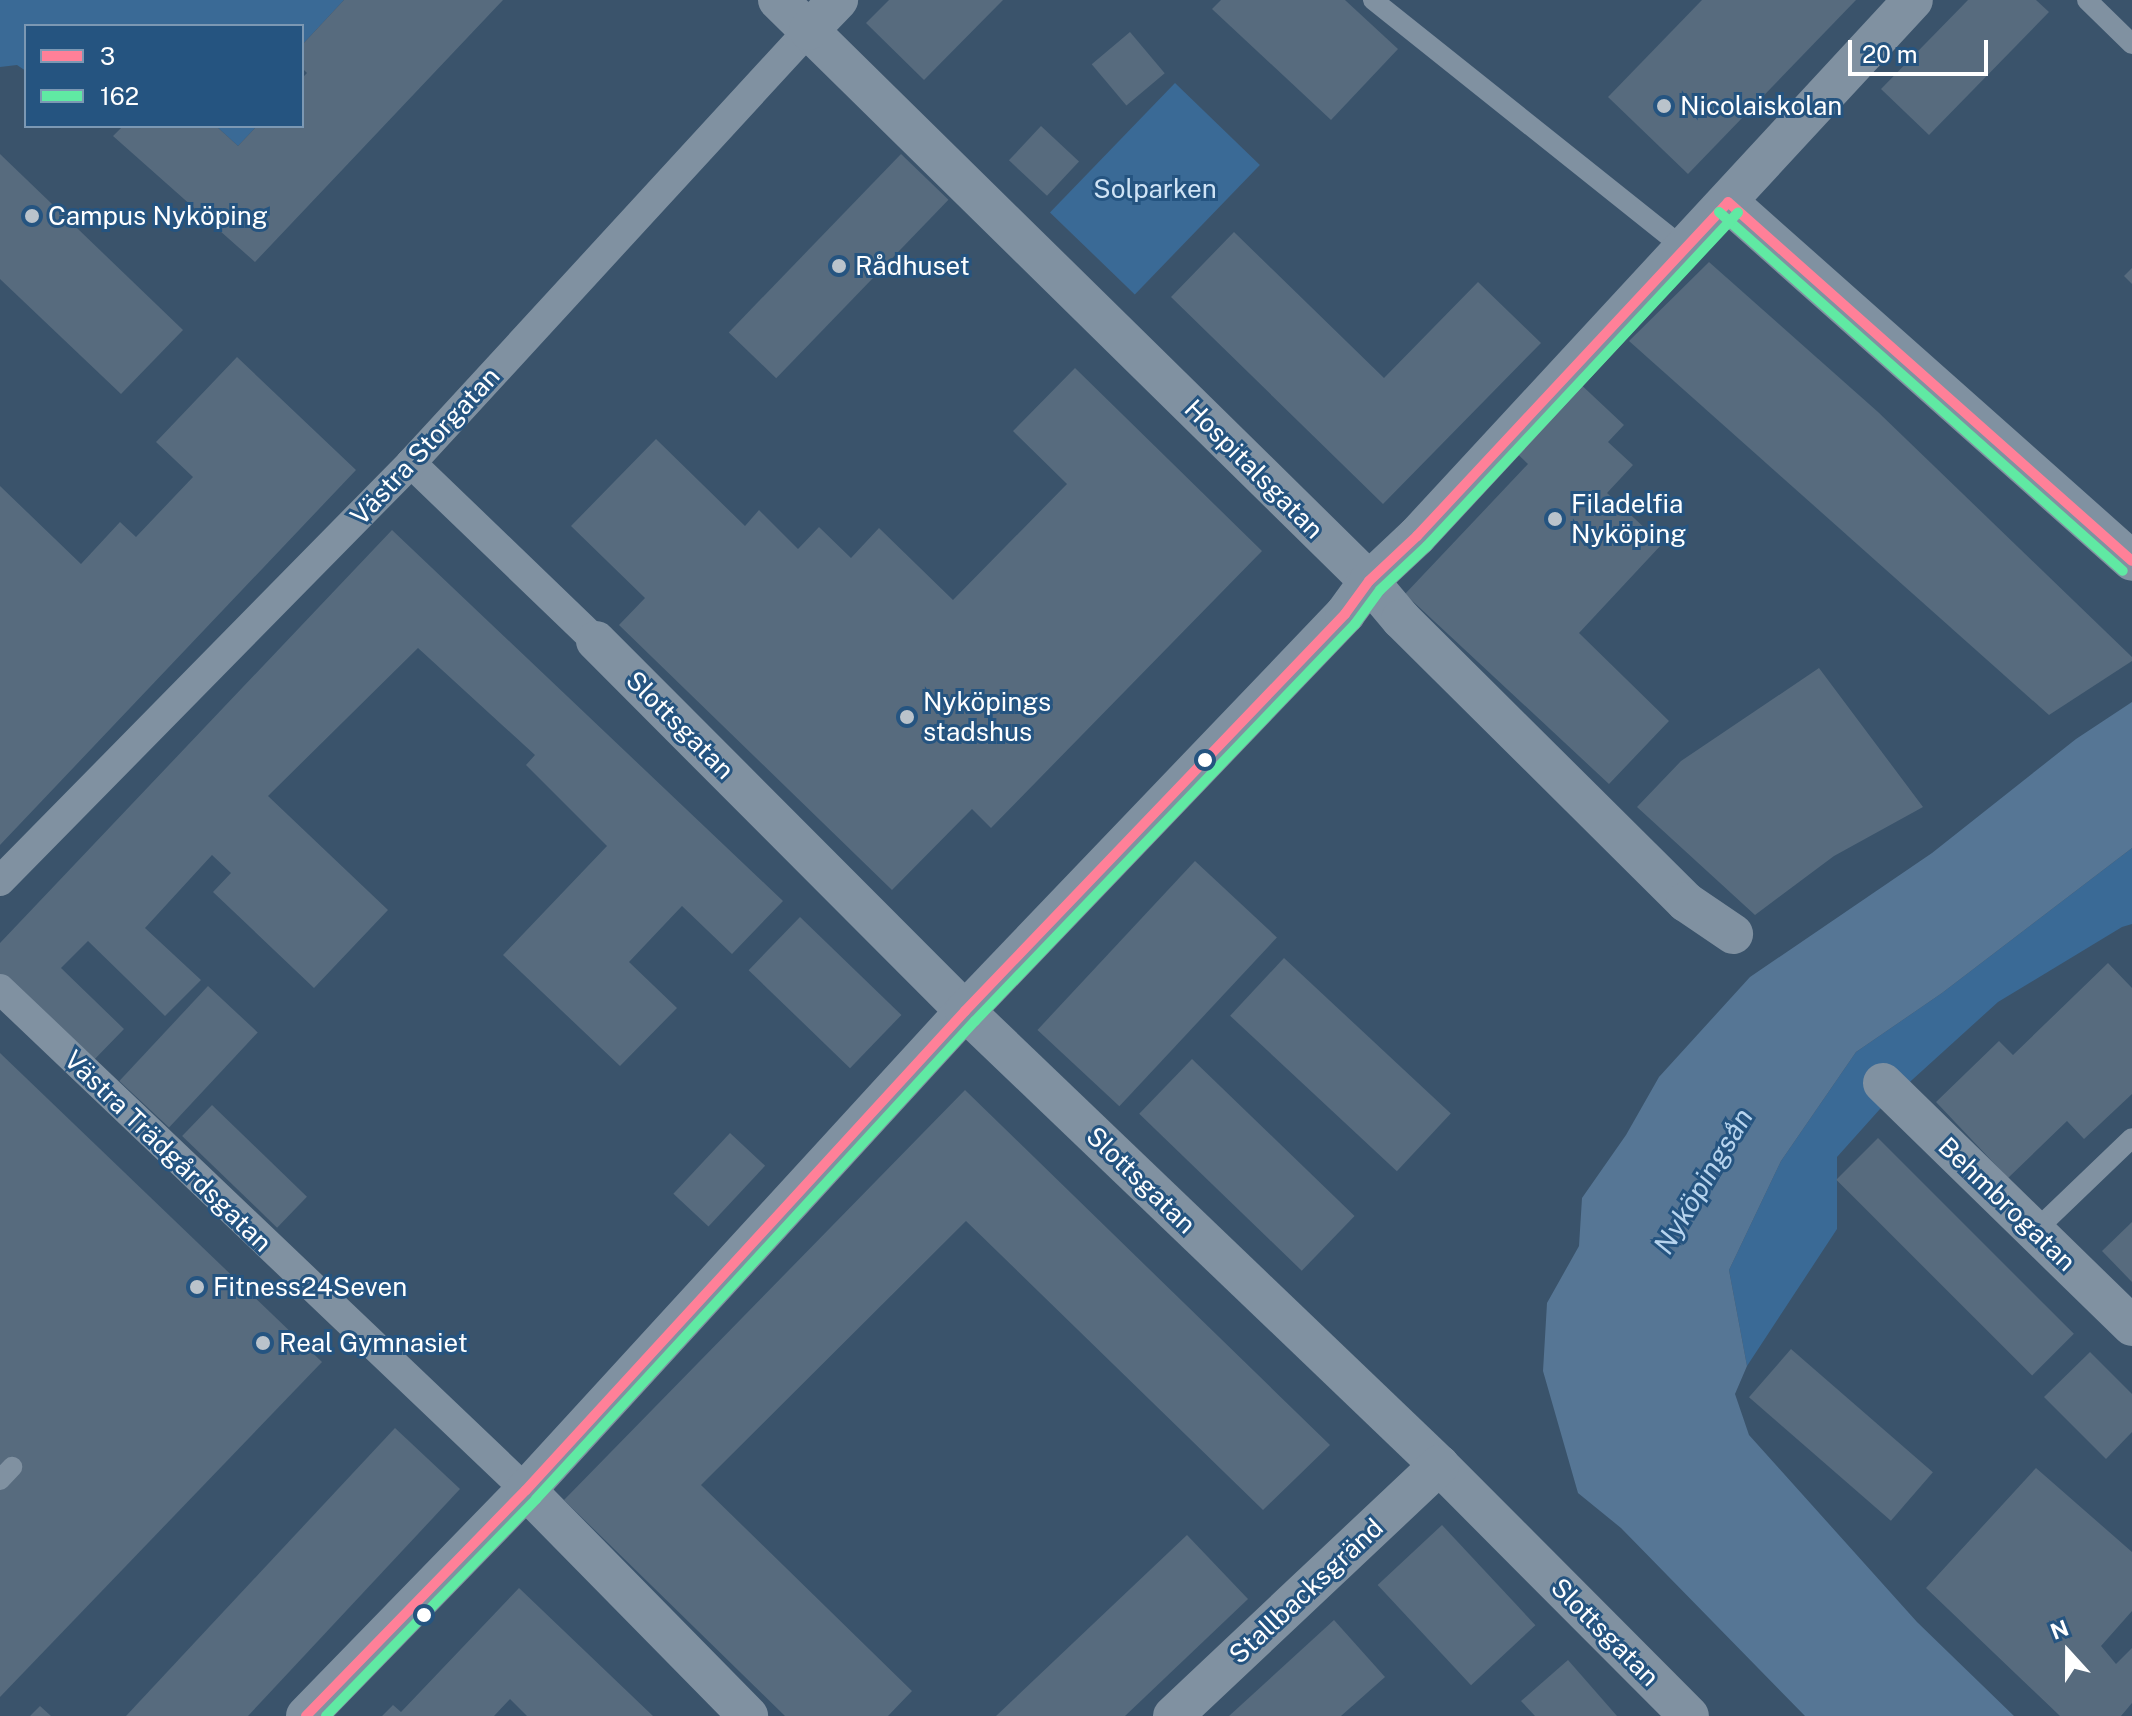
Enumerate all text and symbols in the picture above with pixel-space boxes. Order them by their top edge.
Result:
legend [24,24,304,128]
scale bar [1852,24,1992,74]
text: 20 m [1862,40,1918,68]
text: 3 [100,42,115,70]
text: 162 [100,82,139,110]
place label: Nicolaiskolan [1680,90,1842,122]
marker: Nicolaiskolan [1655,97,1673,115]
park label: Solparken [1093,173,1217,205]
place label: Campus Nyköping [48,200,268,232]
marker: Campus Nyköping [23,207,41,225]
place label: Rådhuset [855,250,970,282]
marker: Rådhuset [830,257,848,275]
street label: Västra Storgatan [344,361,506,531]
street label: Hospitalsgatan [1178,393,1330,545]
place label: Filadelfia Nyköping [1571,488,1686,550]
marker: Filadelfia Nyköping [1546,510,1564,528]
street label: Slottsgatan [620,665,740,785]
place label: Nyköpings stadshus [923,686,1051,748]
marker: Nyköpings stadshus [898,708,916,726]
unlabelled marker [1197,752,1213,768]
street label: Västra Trädgårdsgatan [58,1044,278,1258]
water label: Nyköpingsån [1646,1102,1760,1260]
street label: Slottsgatan [1080,1120,1202,1240]
street label: Behmbrogatan [1932,1131,2082,1277]
place label: Fitness24Seven [213,1271,407,1303]
marker: Fitness24Seven [188,1278,206,1296]
place label: Real Gymnasiet [279,1327,468,1359]
marker: Real Gymnasiet [254,1334,272,1352]
street label: Stallbacksgränd [1223,1512,1389,1670]
street label: Slottsgatan [1545,1572,1665,1692]
unlabelled marker [416,1607,432,1623]
north arrow [2028,1612,2108,1692]
text: N [2047,1614,2072,1645]

